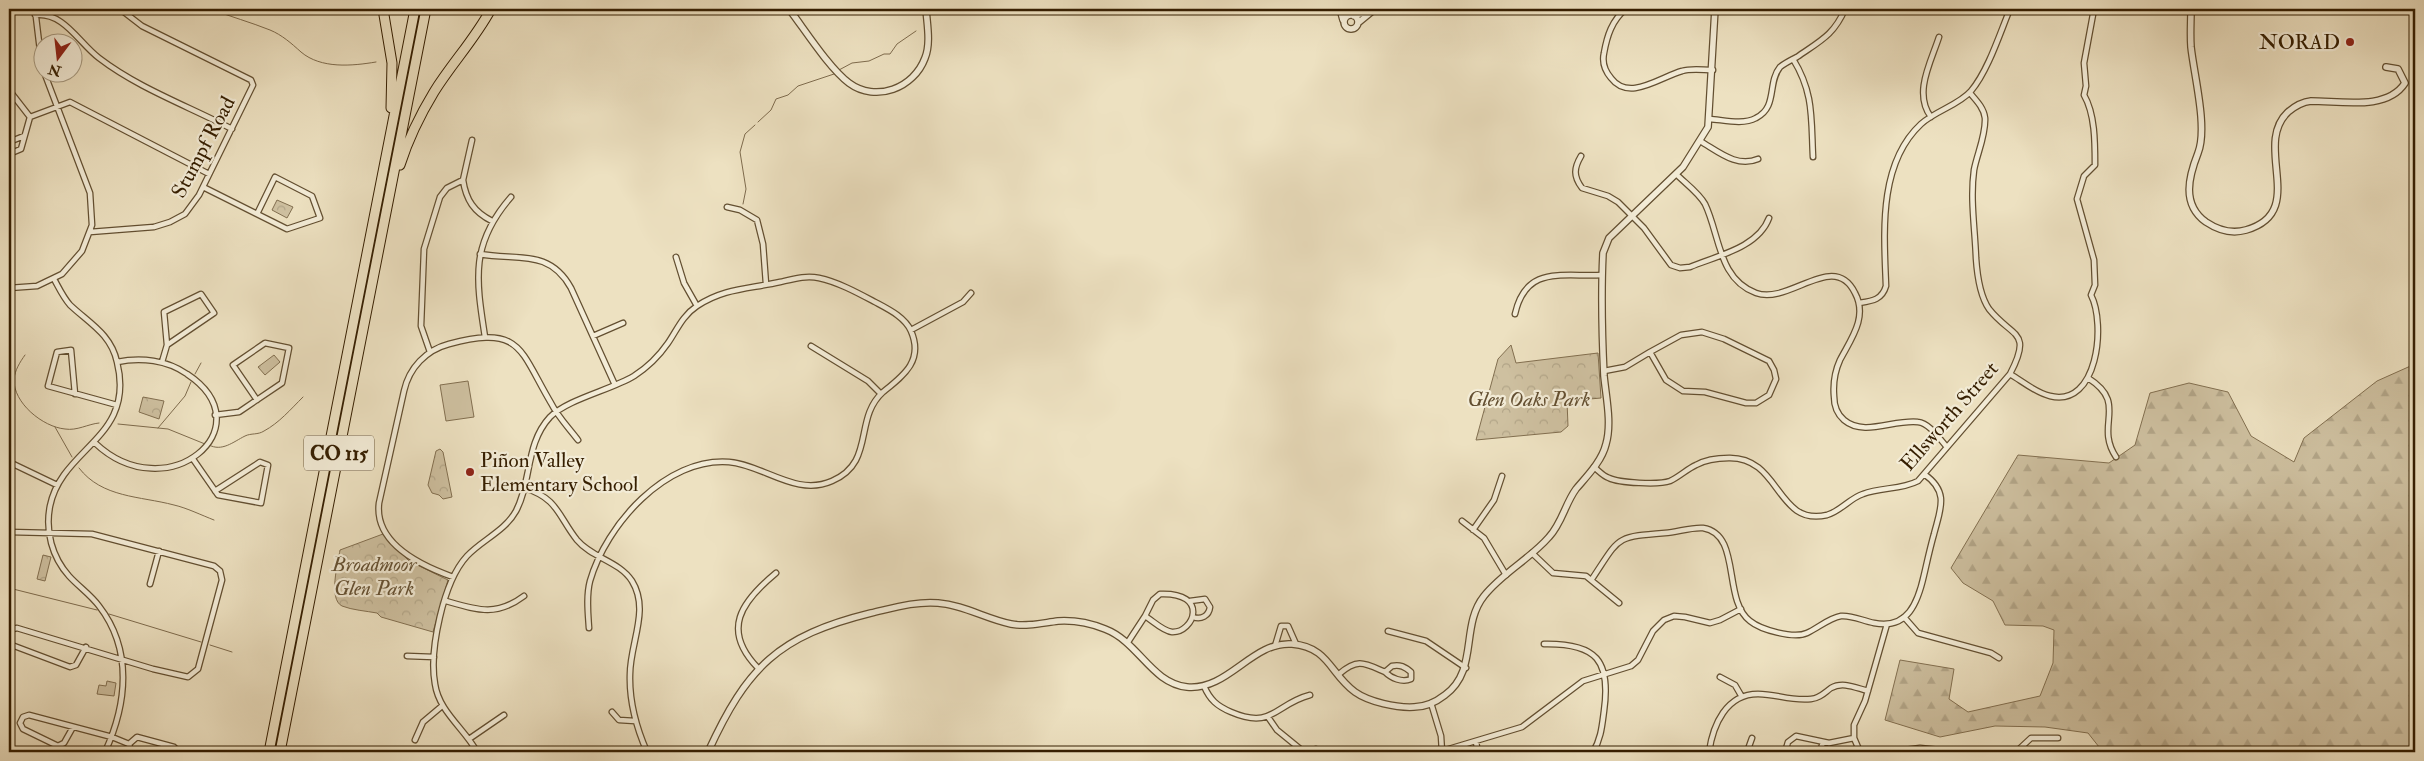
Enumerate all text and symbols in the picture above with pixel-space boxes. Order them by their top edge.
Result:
place label: NORAD [2259,29,2340,56]
north arrow [32,32,82,82]
marker: NORAD [2344,36,2356,48]
text: N [46,60,64,80]
street label: Stumpf Road [165,91,242,203]
street label: Ellsworth Street [1894,356,2005,477]
park label: Glen Oaks Park [1468,386,1590,413]
road number: CO 115 [304,436,374,470]
place label: Piñon Valley Elementary School [480,447,639,498]
marker: Piñon Valley Elementary School [464,466,476,478]
park label: Broadmoor Glen Park [331,551,417,602]

